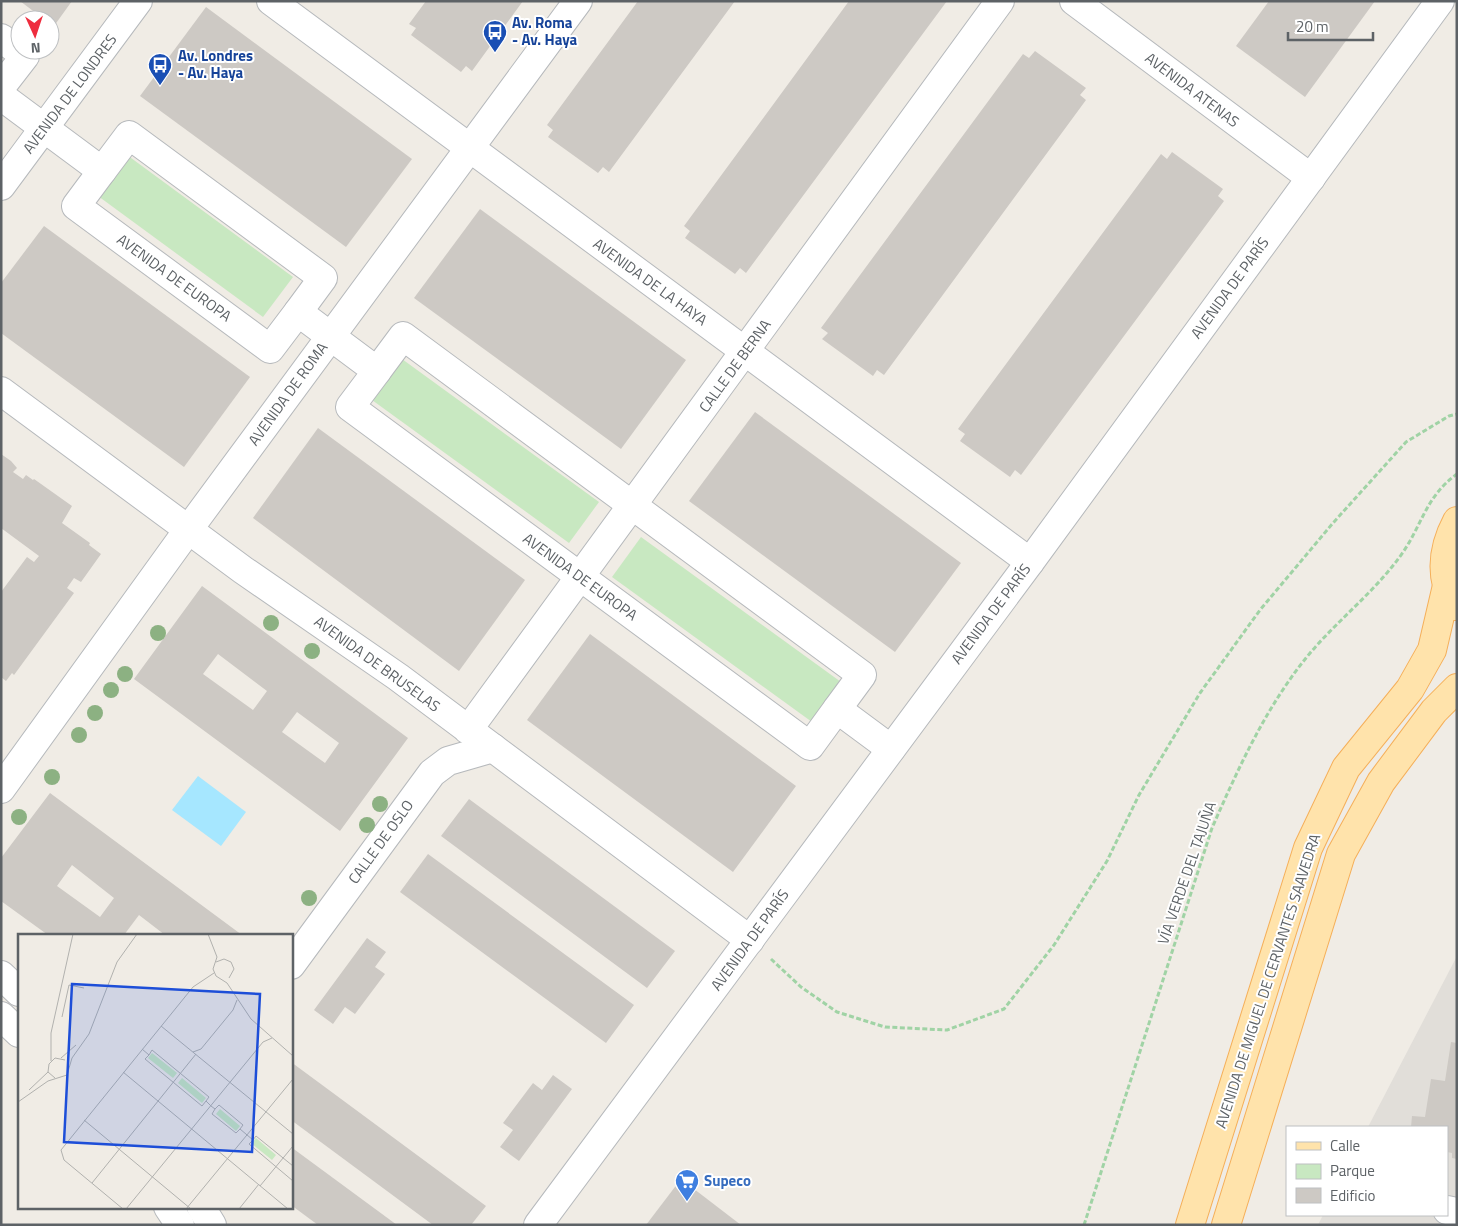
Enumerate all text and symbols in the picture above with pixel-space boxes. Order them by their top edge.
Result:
north arrow [10,10,60,60]
scale bar [1288,10,1373,42]
place label: Av. Roma - Av. Haya [512,11,578,51]
text: 20 m [1296,15,1329,38]
bus stop icon: Av. Roma - Av. Haya [482,19,508,53]
street label: AVENIDA DE LONDRES [19,31,121,157]
place label: Av. Londres - Av. Haya [178,44,253,84]
street label: AVENIDA ATENAS [1140,47,1244,133]
bus stop icon: Av. Londres - Av. Haya [147,52,173,86]
street label: AVENIDA DE EUROPA [112,228,236,327]
street label: AVENIDA DE LA HAYA [588,232,712,331]
street label: AVENIDA DE PARÍS [1185,232,1274,343]
street label: CALLE DE BERNA [693,314,776,417]
street label: AVENIDA DE ROMA [242,337,333,450]
street label: AVENIDA DE EUROPA [518,527,642,626]
street label: AVENIDA DE PARÍS [945,559,1036,669]
street label: AVENIDA DE BRUSELAS [309,610,445,717]
street label: CALLE DE OSLO [342,795,419,889]
street label: VÍA VERDE DEL TAJUÑA [1151,798,1222,947]
street label: AVENIDA DE MIGUEL DE CERVANTES SAAVEDRA [1209,831,1326,1131]
street label: AVENIDA DE PARÍS [705,884,794,995]
inset map [18,934,292,1208]
legend [1286,1126,1448,1216]
text: Calle [1330,1134,1360,1157]
text: Parque [1330,1159,1375,1182]
supermarket icon: Supeco [674,1168,700,1202]
place label: Supeco [704,1169,751,1192]
text: Edificio [1330,1184,1375,1207]

